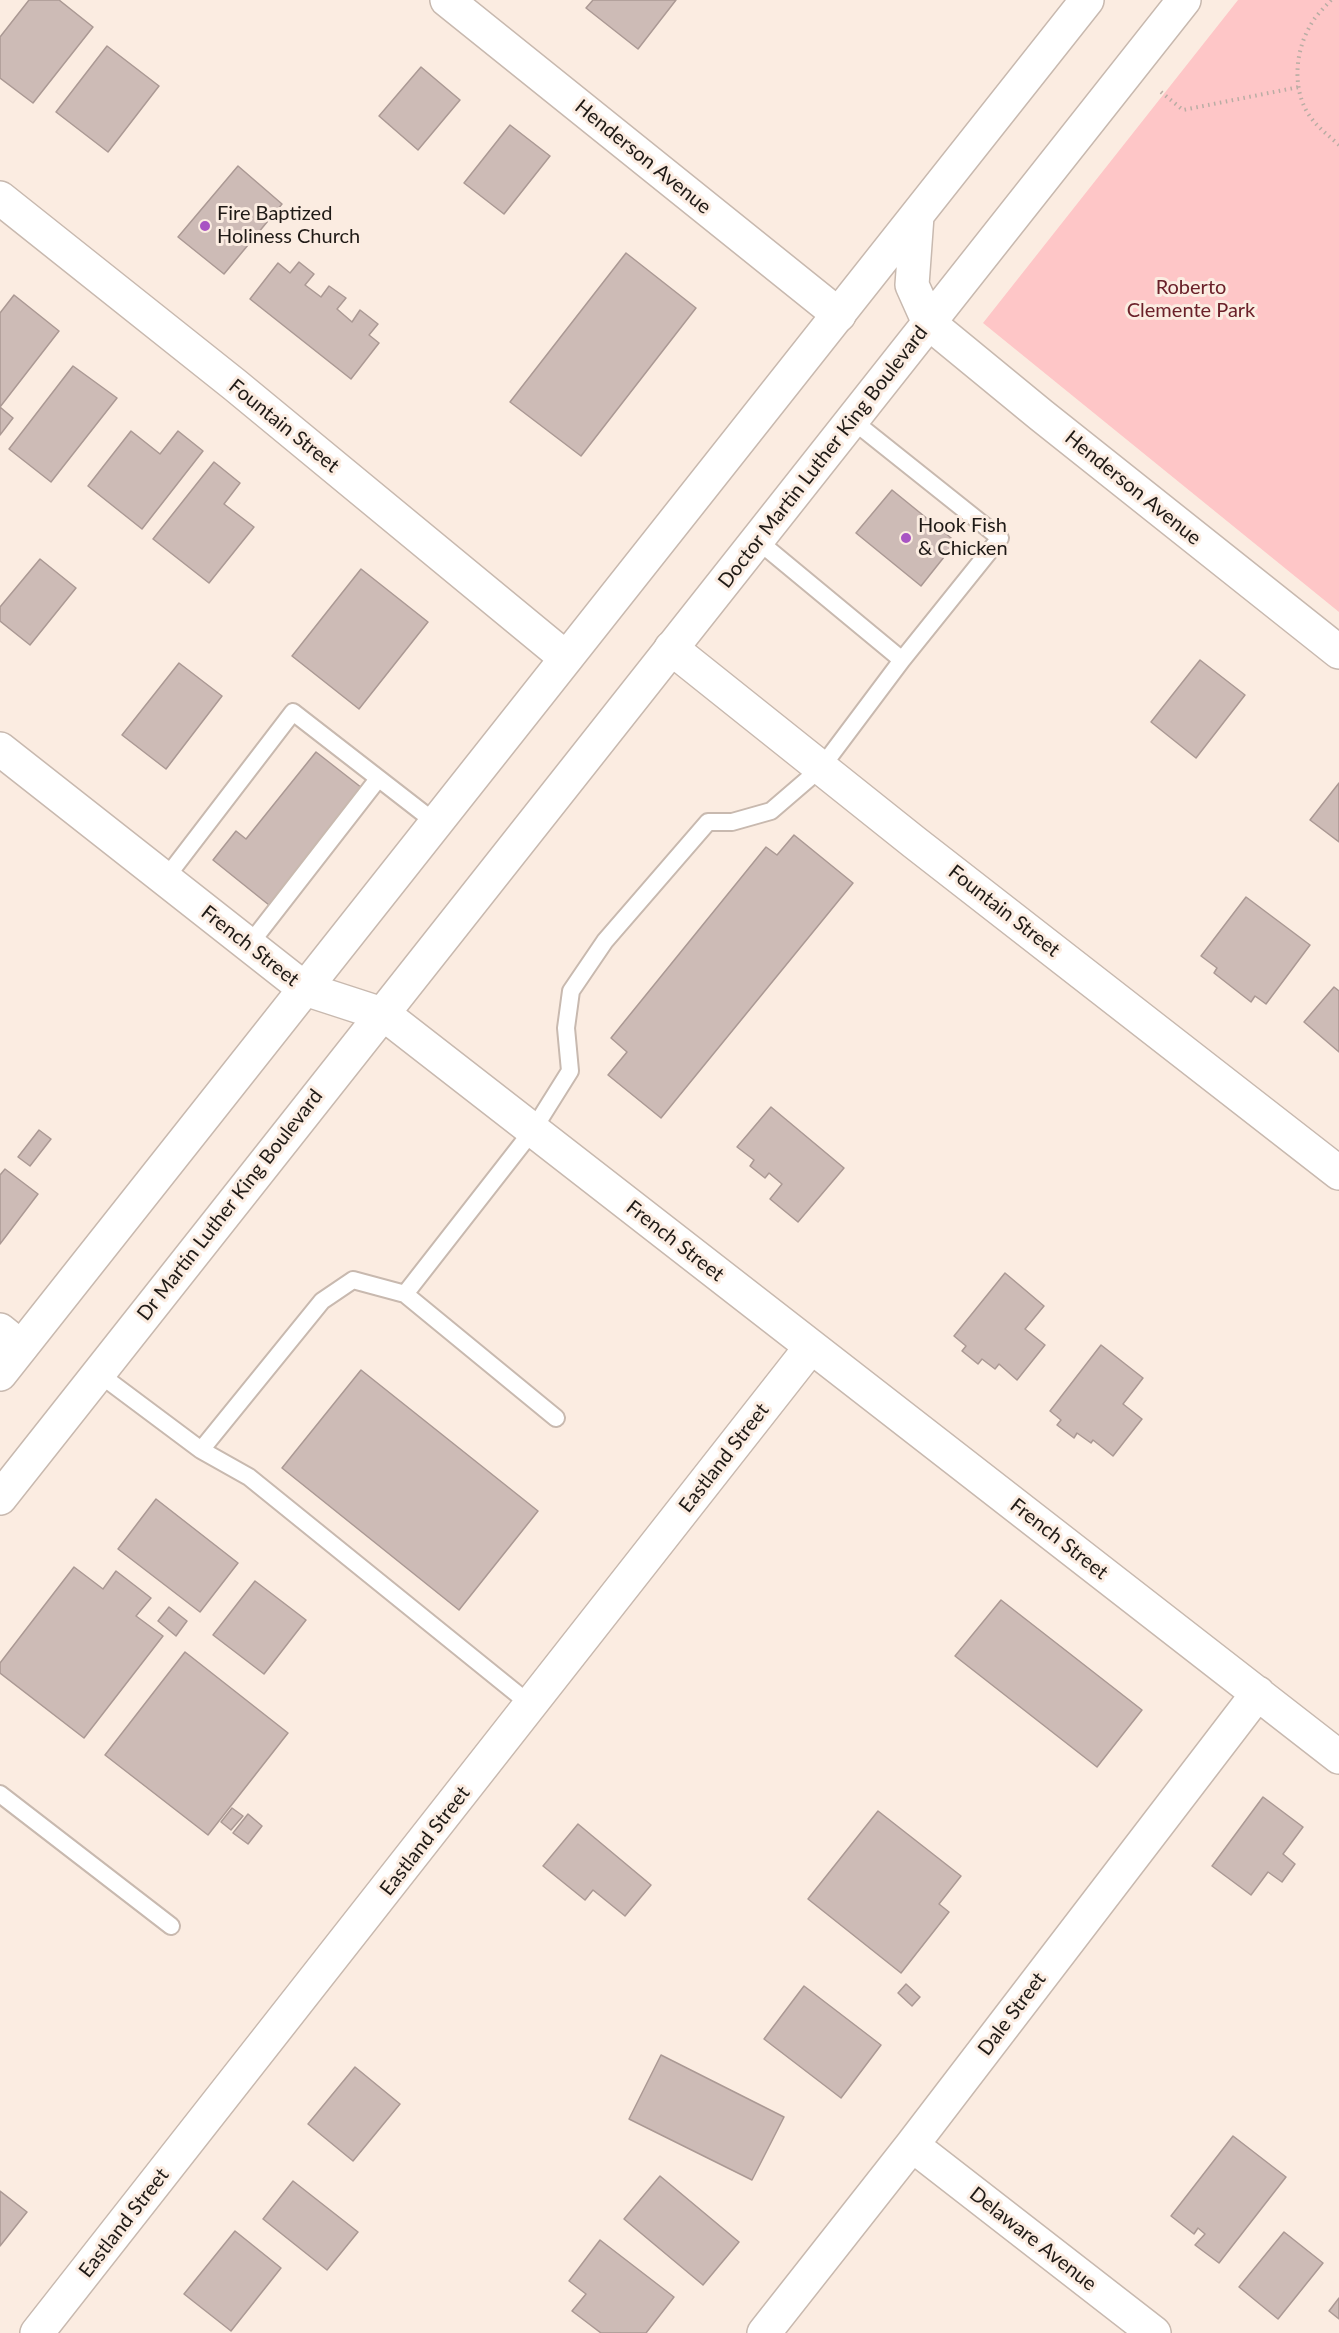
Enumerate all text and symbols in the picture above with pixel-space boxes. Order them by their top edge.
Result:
street label: Henderson Avenue [570,95,716,219]
place label: Fire Baptized Holiness Church [217,202,360,249]
marker: Fire Baptized Holiness Church [198,219,212,233]
park label: Roberto Clemente Park [1127,276,1255,323]
street label: Doctor Martin Luther King Boulevard [713,321,933,593]
street label: Fountain Street [224,374,344,478]
street label: Henderson Avenue [1060,426,1206,550]
place label: Hook Fish & Chicken [918,514,1008,561]
marker: Hook Fish & Chicken [899,531,913,545]
street label: Fountain Street [944,860,1064,962]
street label: French Street [196,900,304,992]
street label: Dr Martin Luther King Boulevard [132,1085,328,1325]
street label: French Street [621,1195,729,1287]
street label: Eastland Street [674,1399,774,1517]
street label: French Street [1005,1493,1113,1585]
street label: Eastland Street [375,1782,475,1900]
street label: Dale Street [973,1968,1051,2060]
street label: Eastland Street [74,2164,174,2282]
street label: Delaware Avenue [965,2182,1101,2296]

